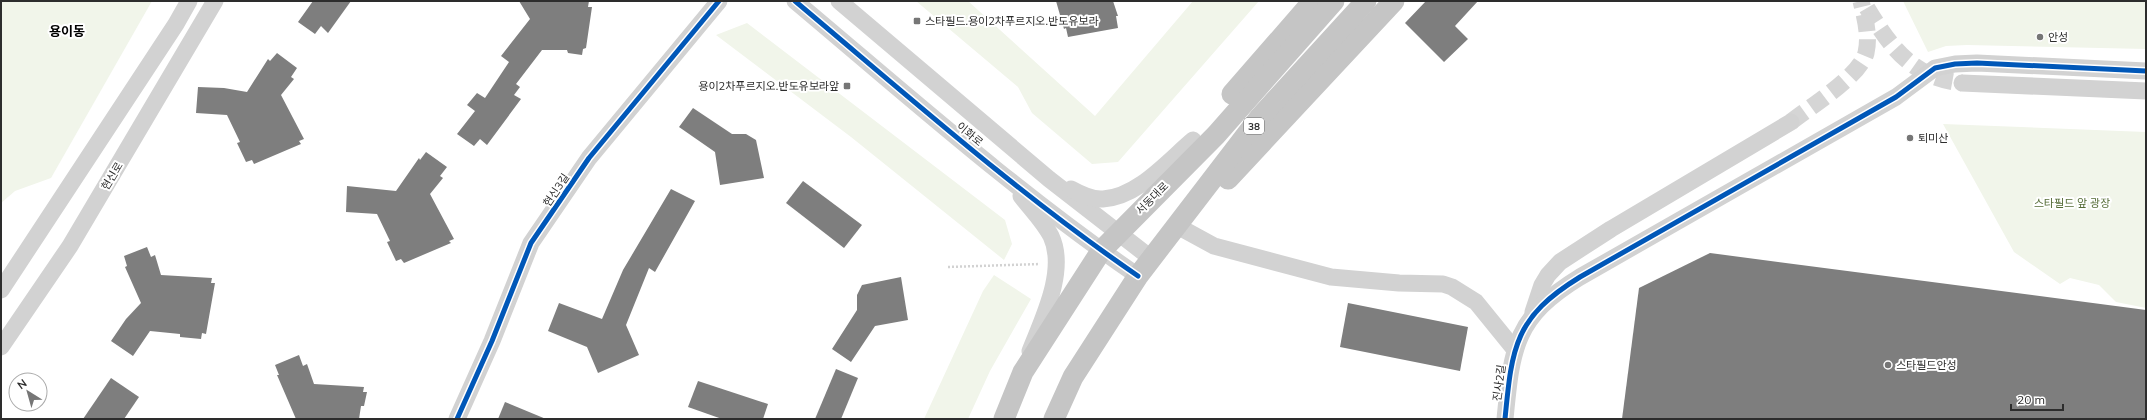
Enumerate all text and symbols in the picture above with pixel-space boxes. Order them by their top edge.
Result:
place label: 스타필드.용이2차푸르지오.반도유보라 [925,14,1099,28]
marker: 스타필드.용이2차푸르지오.반도유보라 [912,16,922,26]
district label: 용이동 [49,23,85,39]
place label: 안성 [2048,30,2068,44]
marker: 안성 [2035,32,2045,42]
place label: 용이2차푸르지오.반도유보라앞 [698,79,839,93]
marker: 용이2차푸르지오.반도유보라앞 [842,81,852,91]
road number: 38 [1244,118,1264,134]
street label: 이화로 [954,119,986,149]
place label: 퇴미산 [1918,131,1948,145]
marker: 퇴미산 [1905,133,1915,143]
street label: 현신로 [98,159,126,193]
street label: 현신3길 [540,171,572,209]
street label: 서동대로 [1133,179,1171,217]
park label: 스타필드 앞 광장 [2034,196,2110,210]
place label: 스타필드안성 [1896,358,1957,372]
marker: 스타필드안성 [1883,360,1893,370]
street label: 진사2길 [1489,364,1509,402]
north arrow [8,372,48,412]
text: N [14,376,30,392]
scale bar [2011,386,2063,412]
text: 20 m [2017,392,2045,407]

